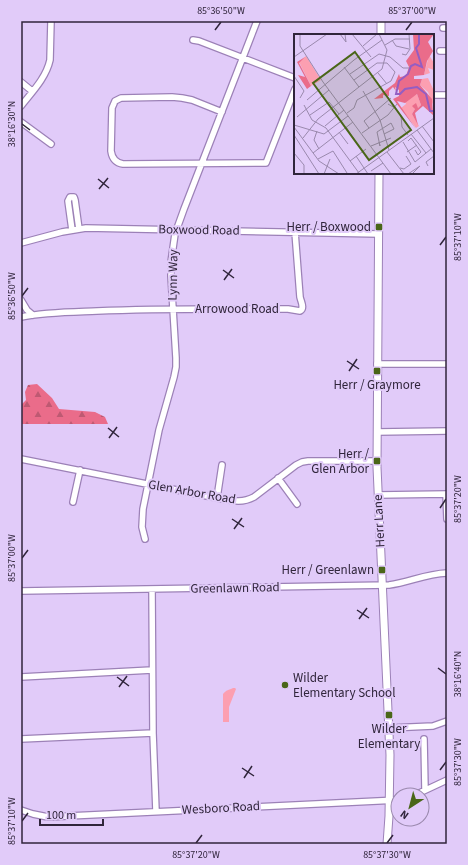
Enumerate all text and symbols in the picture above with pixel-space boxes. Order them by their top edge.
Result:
text: 85°36'50"W [197,4,245,18]
text: 85°37'00"W [388,4,436,18]
inset map [294,34,434,174]
text: 38°16'30"N [5,101,19,147]
text: 85°37'10"W [451,213,465,261]
place label: Herr / Boxwood [286,218,371,236]
street label: Boxwood Road [158,220,240,240]
marker: Herr / Boxwood [374,222,384,232]
street label: Lynn Way [164,249,182,301]
text: 85°36'50"W [5,272,19,320]
street label: Arrowood Road [195,300,279,318]
marker: Herr / Graymore [372,366,382,376]
place label: Herr / Graymore [333,376,421,394]
place label: Herr / Glen Arbor [311,445,369,478]
marker: Herr / Glen Arbor [372,456,382,466]
street label: Glen Arbor Road [147,475,237,509]
text: 85°37'20"W [451,475,465,523]
street label: Herr Lane [369,494,389,548]
text: 85°37'00"W [5,534,19,582]
place label: Herr / Greenlawn [282,561,374,579]
marker: Herr / Greenlawn [377,565,387,575]
street label: Greenlawn Road [190,578,280,598]
text: 38°16'40"N [451,651,465,697]
place label: Wilder Elementary School [293,669,395,702]
marker: Wilder Elementary School [280,680,290,690]
marker: Wilder Elementary [384,710,394,720]
place label: Wilder Elementary [358,720,420,753]
text: 85°37'30"W [451,738,465,786]
north arrow [390,787,430,827]
text: 85°37'10"W [5,797,19,845]
street label: Wesboro Road [181,797,261,819]
scale bar [40,801,103,827]
text: N [397,806,412,823]
text: 100 m [46,807,76,824]
text: 85°37'20"W [172,848,220,862]
text: 85°37'30"W [363,848,411,862]

